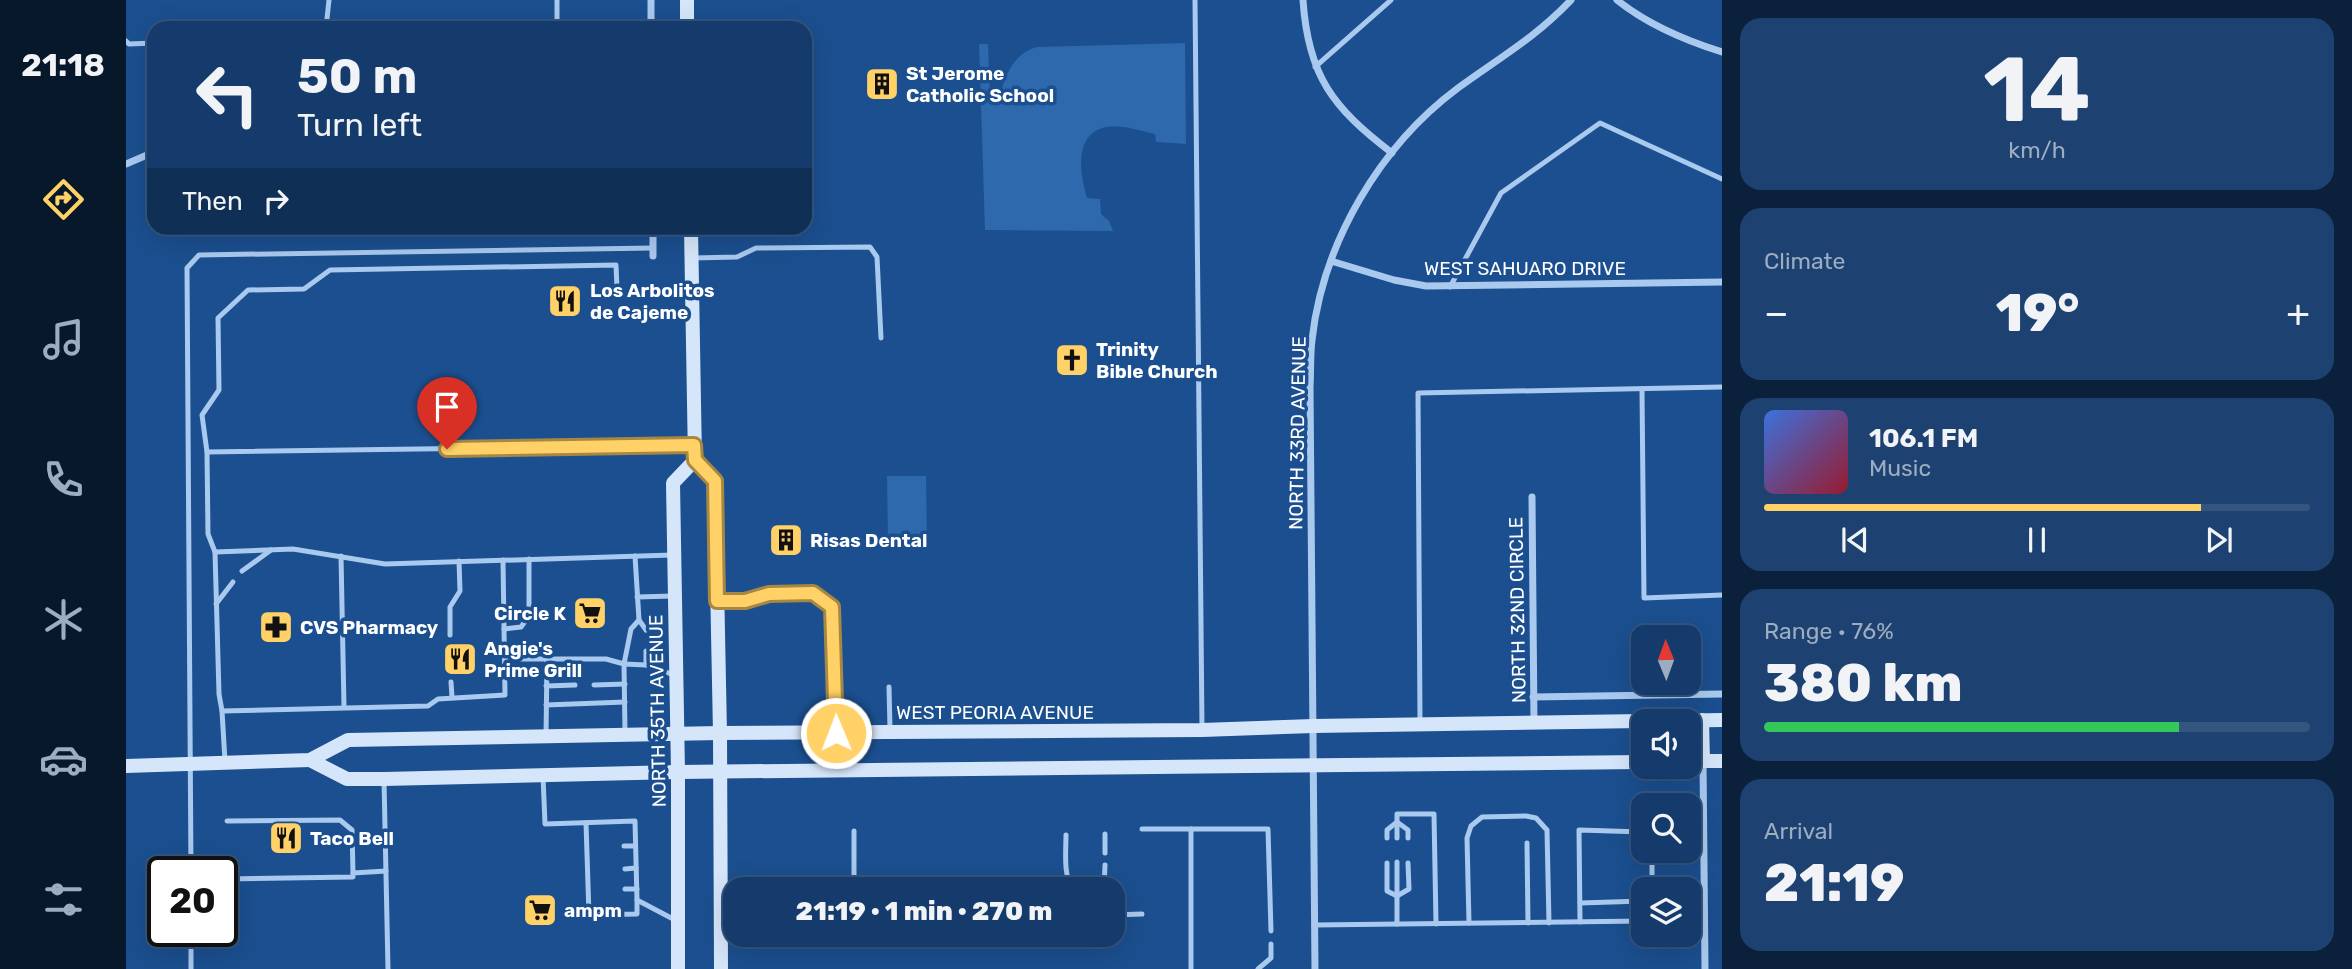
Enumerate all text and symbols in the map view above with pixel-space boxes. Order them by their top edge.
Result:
text: 14 [1983,36,2091,144]
text: 21:18 [21,46,105,84]
text: 50 m [297,47,417,105]
icon: left [182,49,273,140]
place label: St Jerome Catholic School [906,62,1054,107]
building icon: St Jerome Catholic School [863,65,901,103]
text: Turn left [297,106,422,144]
text: km/h [2008,136,2066,164]
icon: directions [39,175,88,224]
icon: right [257,182,295,220]
text: Then [182,186,243,217]
text: Climate [1764,247,1845,275]
street label: WEST SAHUARO DRIVE [1424,257,1626,280]
place label: Los Arbolitos de Cajeme [590,279,715,324]
restaurant icon: Los Arbolitos de Cajeme [546,282,584,320]
text: 19° [1996,282,2079,344]
text: − [1764,290,1789,336]
text: + [2286,290,2310,336]
icon: music [39,315,88,364]
street label: NORTH 33RD AVENUE [1284,336,1311,530]
place label: Trinity Bible Church [1096,338,1218,383]
church icon: Trinity Bible Church [1053,341,1091,379]
pin [417,377,477,449]
icon: arrive [428,388,466,426]
text: 106.1 FM [1869,423,1978,454]
text: Music [1869,454,1931,482]
icon: phone [39,455,88,504]
street label: NORTH 32ND CIRCLE [1504,517,1531,703]
building icon: Risas Dental [767,521,805,559]
icon: previous [1836,521,1874,559]
icon: pause [2018,521,2056,559]
icon: next [2200,521,2238,559]
place label: Risas Dental [810,529,927,552]
supermarket icon: Circle K [571,594,609,632]
icon: climate [39,595,88,644]
place label: Circle K [494,602,566,625]
pharmacy icon: CVS Pharmacy [257,608,295,646]
street label: NORTH 35TH AVENUE [644,614,671,808]
place label: CVS Pharmacy [300,616,439,639]
text: Range · 76% [1764,617,1894,645]
north arrow [1631,625,1701,695]
map controls [1631,625,1701,947]
place label: Angie's Prime Grill [484,637,582,682]
restaurant icon: Angie's Prime Grill [441,640,479,678]
text: 380 km [1764,652,1963,714]
position arrow [799,696,873,770]
street label: WEST PEORIA AVENUE [896,701,1094,724]
button: sound [1631,709,1701,779]
icon: car [39,735,88,784]
button: search [1631,793,1701,863]
text: Arrival [1764,817,1833,845]
restaurant icon: Taco Bell [267,819,305,857]
place label: Taco Bell [310,827,394,850]
text: 21:19 [1764,852,1904,914]
speed limit sign: 20 [147,856,238,947]
icon: filters [39,875,88,924]
button: layers [1631,877,1701,947]
supermarket icon: ampm [521,891,559,929]
text: 21:19 · 1 min · 270 m [796,896,1052,927]
place label: ampm [564,899,622,922]

